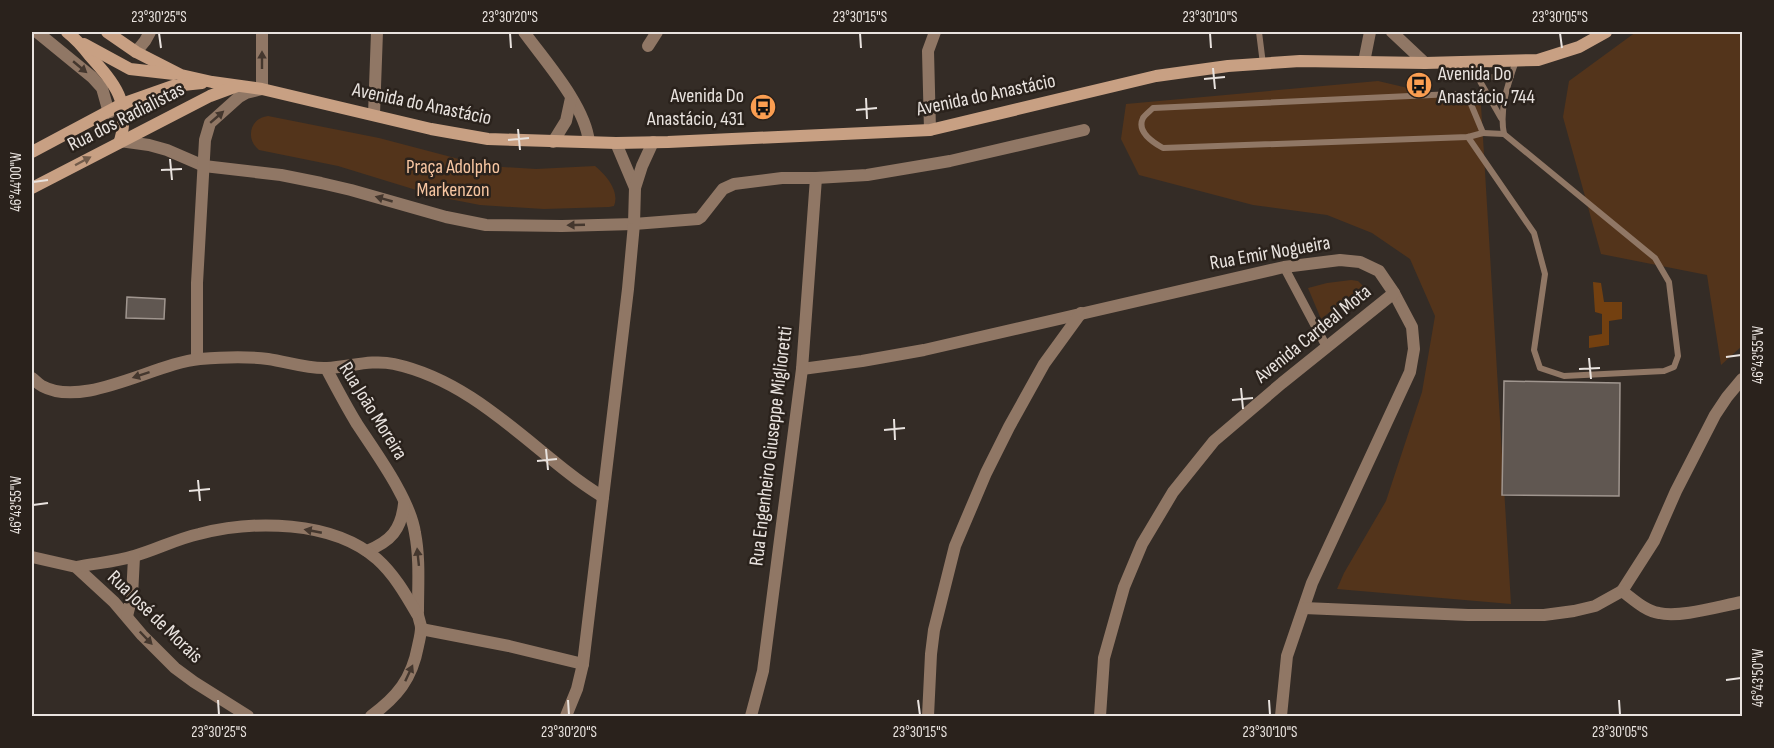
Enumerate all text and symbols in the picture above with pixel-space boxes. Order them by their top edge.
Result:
text: 23°30'25"S [131,8,187,27]
text: 23°30'20"S [482,8,538,27]
text: 23°30'15"S [833,8,887,27]
text: 23°30'10"S [1182,8,1238,27]
text: 23°30'05"S [1532,8,1588,27]
one-way arrow [257,51,267,70]
one-way arrow [72,60,87,73]
place label: Avenida Do Anastácio, 744 [1437,62,1535,109]
street label: Avenida do Anastácio [913,69,1058,122]
bus stop icon: Avenida Do Anastácio, 744 [1404,70,1434,100]
street label: Rua dos Radialistas [64,77,188,157]
street label: Avenida do Anastácio [349,77,494,130]
place label: Avenida Do Anastácio, 431 [646,84,744,131]
bus stop icon: Avenida Do Anastácio, 431 [748,92,778,122]
one-way arrow [210,110,225,123]
text: 46°44'00"W [7,152,26,212]
park label: Praça Adolpho Markenzon [406,155,500,202]
one-way arrow [74,156,92,166]
one-way arrow [375,194,393,203]
one-way arrow [566,221,585,230]
street label: Rua Emir Nogueira [1208,231,1332,275]
street label: Avenida Cardeal Mota [1249,280,1376,389]
street label: Rua Engenheiro Giuseppe Miglioretti [744,325,798,567]
text: 46°43'55"W [1749,326,1768,384]
street label: Rua João Moreira [334,358,412,464]
one-way arrow [132,371,150,380]
text: 46°43'55"W [7,476,26,534]
one-way arrow [303,526,322,535]
one-way arrow [413,548,423,567]
street label: Rua José de Morais [102,566,208,668]
one-way arrow [139,631,153,645]
text: 46°43'50"W [1749,648,1768,707]
one-way arrow [404,665,413,682]
text: 23°30'25"S [191,723,247,742]
text: 23°30'20"S [541,723,597,742]
text: 23°30'15"S [893,723,947,742]
text: 23°30'10"S [1242,723,1298,742]
text: 23°30'05"S [1592,723,1648,742]

